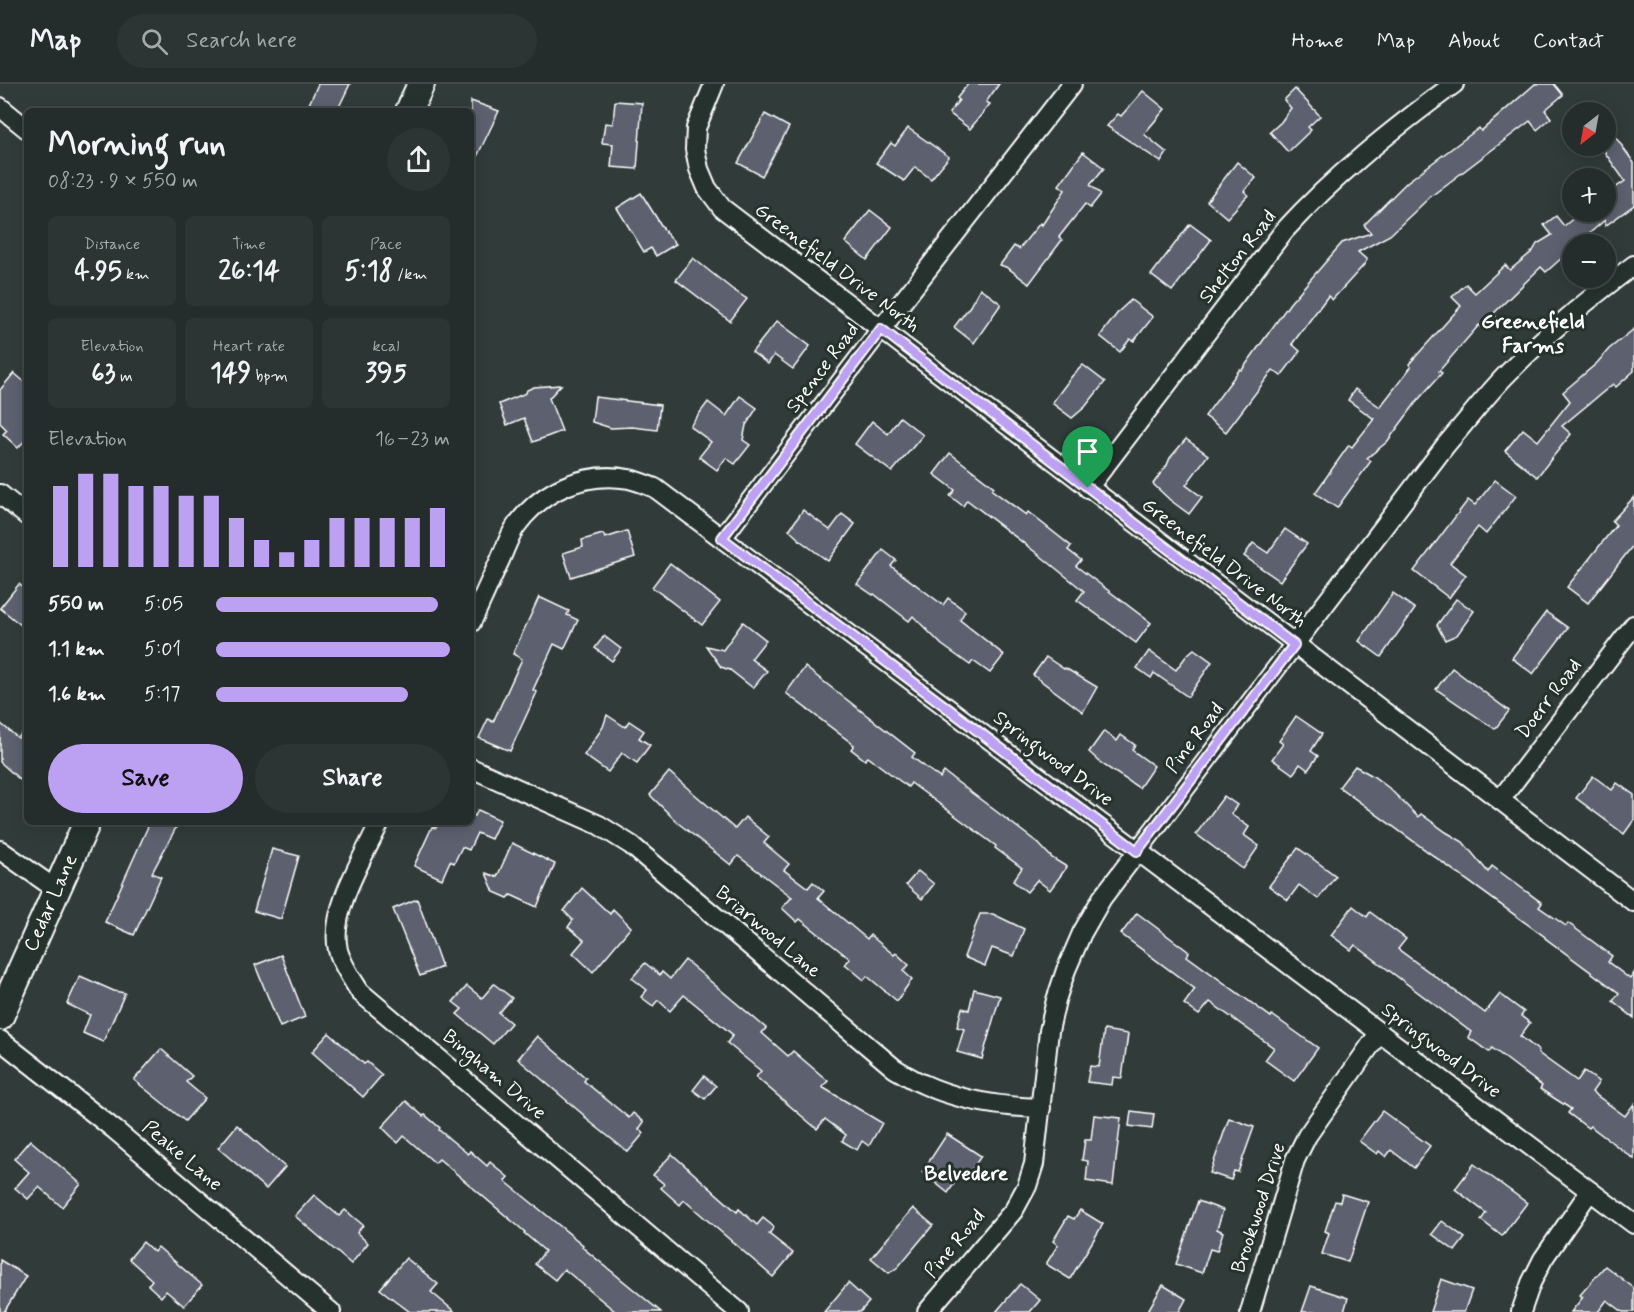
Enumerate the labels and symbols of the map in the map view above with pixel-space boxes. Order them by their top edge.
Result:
north arrow [1562,102,1616,156]
street label: Greenefield Drive North [749,197,925,339]
street label: Shelton Road [1193,205,1283,309]
district label: Greenefield Farms [1481,308,1585,360]
street label: Spence Road [780,317,866,419]
pin [1062,426,1113,488]
street label: Greenefield Drive North [1136,492,1312,634]
street label: Doerr Road [1510,653,1588,745]
street label: Pine Road [1159,697,1231,779]
street label: Springwood Drive [986,705,1119,815]
street label: Cedar Lane [18,850,85,956]
street label: Briarwood Lane [709,880,827,984]
street label: Springwood Drive [1374,997,1507,1107]
street label: Bingham Drive [436,1024,552,1127]
street label: Peake Lane [136,1114,228,1198]
street label: Brookwood Drive [1225,1139,1293,1277]
district label: Belvedere [924,1160,1009,1188]
street label: Pine Road [918,1204,992,1284]

